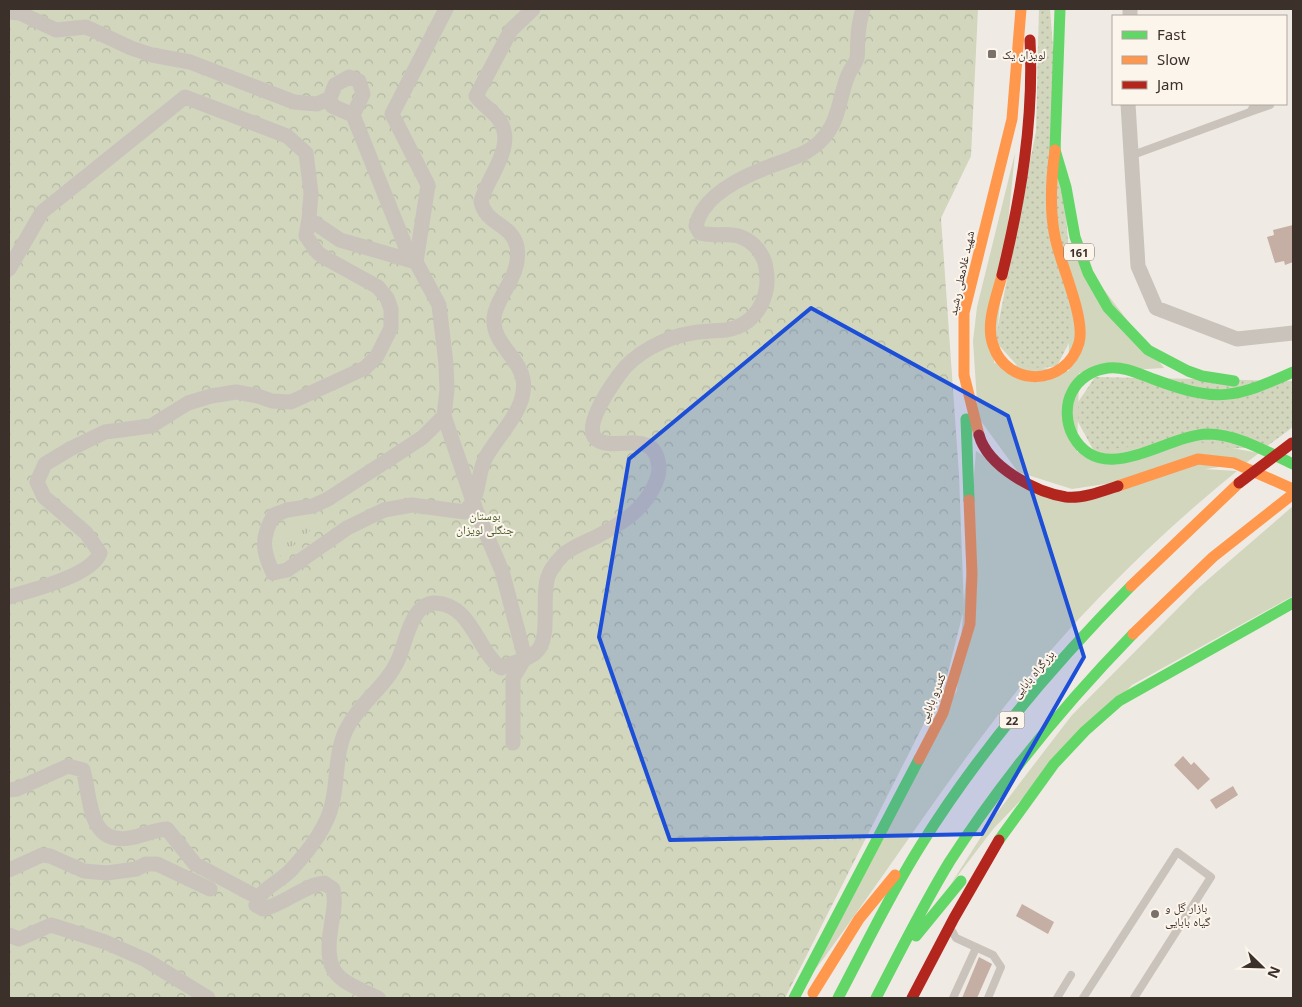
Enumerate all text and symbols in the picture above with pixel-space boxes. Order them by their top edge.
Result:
legend [1112,15,1287,105]
text: Fast [1157,24,1186,44]
place label: لویزان یک [1002,46,1046,63]
marker: لویزان یک [986,48,998,60]
text: Slow [1157,49,1190,69]
text: Jam [1155,74,1184,94]
street label: شهید غلامعلی رشید [944,229,978,317]
road number: 161 [1064,243,1094,260]
park label: بوستان جنگلی لویزان [456,507,514,538]
street label: بزرگراه بابایی [1008,646,1058,702]
street label: کندرو بابایی [914,670,950,726]
road number: 22 [1000,712,1024,728]
place label: بازار گل و گیاه بابایی [1165,899,1210,930]
marker: بازار گل و گیاه بابایی [1149,908,1161,920]
north arrow [1237,942,1287,992]
text: N [1263,963,1285,981]

